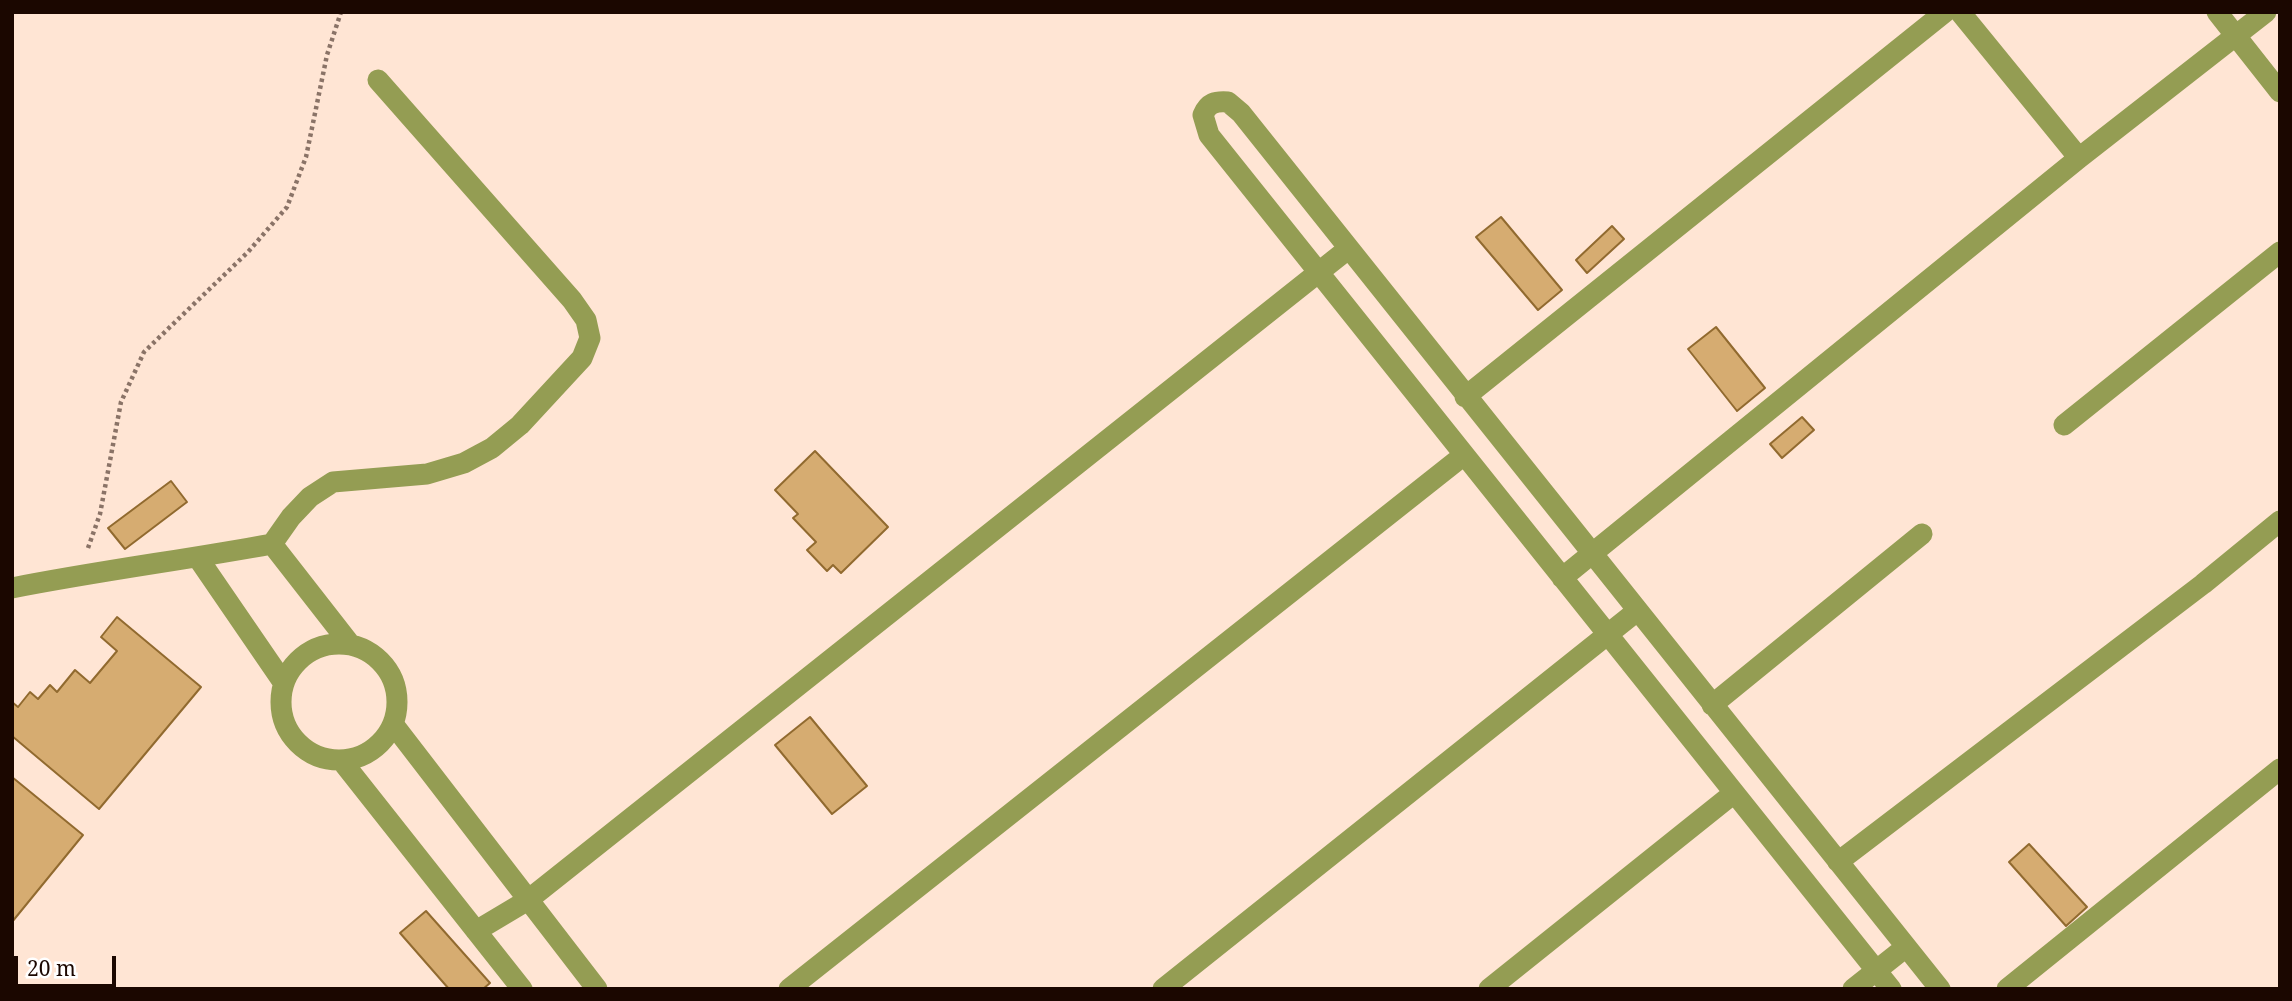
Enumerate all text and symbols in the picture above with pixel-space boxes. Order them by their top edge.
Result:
scale bar [18,942,119,986]
text: 20 m [27,954,76,982]

